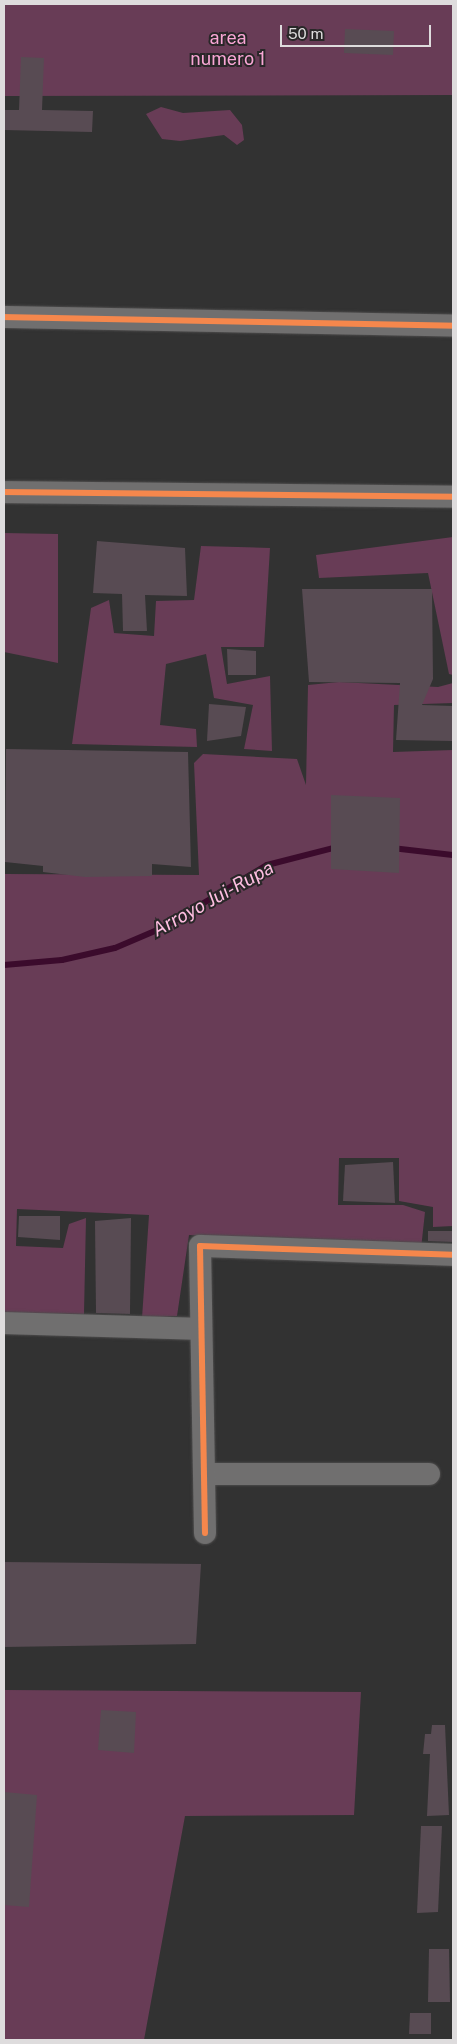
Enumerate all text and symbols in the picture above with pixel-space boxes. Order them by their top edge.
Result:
scale bar [282,15,433,47]
text: 50 m [288,25,323,42]
park label: area numero 1 [190,28,266,70]
water label: Arroyo Jui-Rupa [148,856,278,942]

